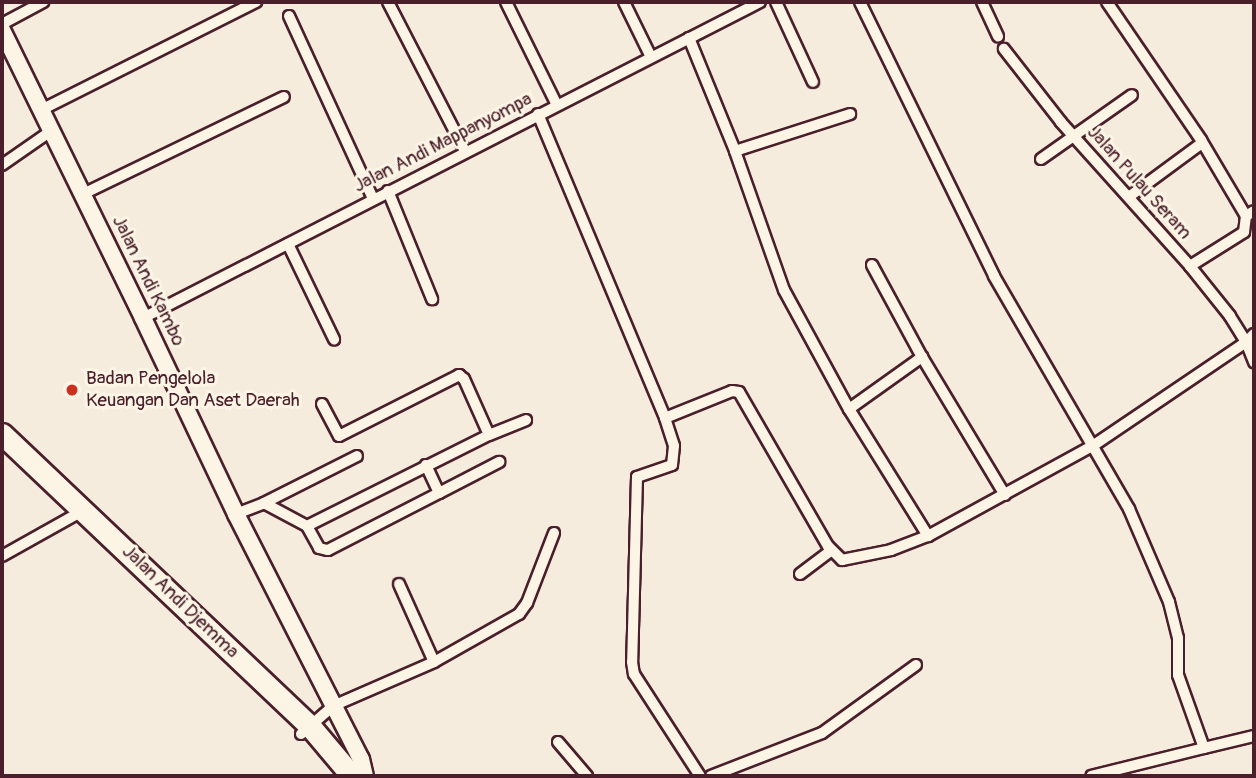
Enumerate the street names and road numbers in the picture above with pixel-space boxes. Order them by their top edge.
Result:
street label: Jalan Andi Mappanyompa [350,88,536,198]
street label: Jalan Pulau Seram [1082,121,1196,245]
street label: Jalan Andi Kambo [107,212,189,350]
street label: Jalan Andi Djemma [117,540,243,664]

